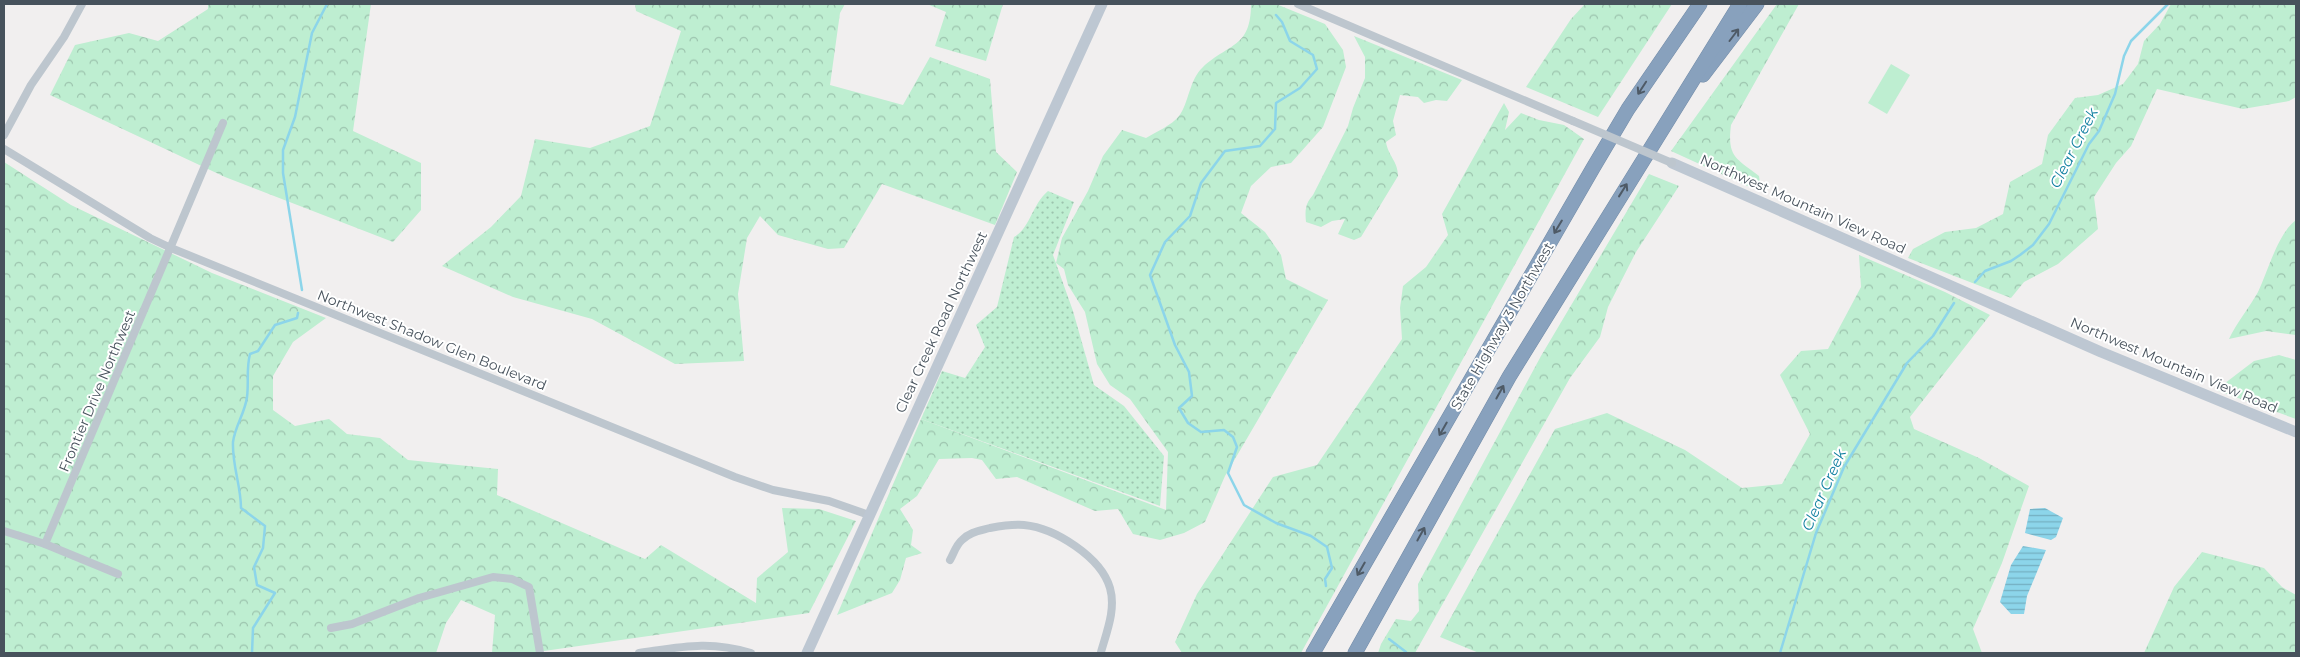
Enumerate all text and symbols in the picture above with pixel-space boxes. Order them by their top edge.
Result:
one-way arrow [1729,28,1739,42]
one-way arrow [1637,81,1648,95]
water label: Clear Creek [2045,103,2102,191]
street label: Northwest Mountain View Road [1697,150,1909,258]
one-way arrow [1619,183,1629,197]
one-way arrow [1553,220,1563,234]
street label: Clear Creek Road Northwest [891,228,991,416]
street label: State Highway 3 Northwest [1447,239,1558,413]
street label: Northwest Shadow Glen Boulevard [315,286,549,394]
street label: Frontier Drive Northwest [55,307,139,475]
street label: Northwest Mountain View Road [2068,313,2280,417]
one-way arrow [1495,385,1505,400]
one-way arrow [1438,422,1448,436]
water label: Clear Creek [1797,445,1850,534]
one-way arrow [1416,527,1426,542]
one-way arrow [1356,562,1366,576]

